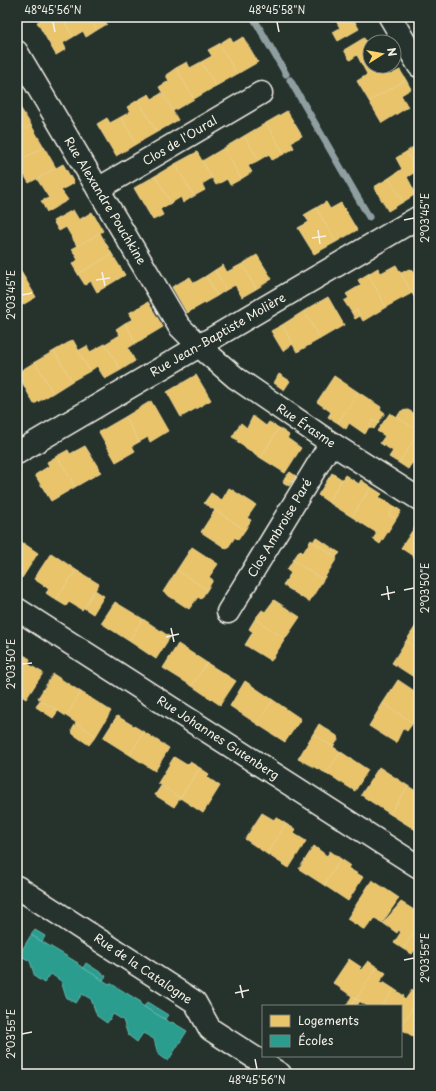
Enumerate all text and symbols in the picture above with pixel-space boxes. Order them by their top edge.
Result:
text: 48°45'56"N [24,2,82,17]
text: 48°45'58"N [249,2,305,17]
north arrow [362,34,402,74]
text: N [383,46,402,58]
street label: Clos de l'Oural [139,111,220,170]
street label: Rue Alexandre Pouchkine [60,133,151,268]
text: 2°03'45"E [417,193,432,243]
text: 2°03'45"E [3,270,18,320]
street label: Rue Jean-Baptiste Molière [146,288,289,380]
street label: Rue Érasme [273,399,340,452]
street label: Clos Ambroise Paré [243,475,316,580]
text: 2°03'50"E [417,563,432,613]
text: 2°03'50"E [3,639,18,689]
street label: Rue Johannes Gutenberg [154,691,283,784]
street label: Rue de la Catalogne [91,928,197,1008]
text: 2°03'55"E [417,933,432,983]
legend [262,1005,402,1057]
text: 2°03'55"E [3,1009,18,1059]
text: Logements [298,1011,359,1029]
text: Écoles [298,1031,334,1049]
text: 48°45'56"N [228,1072,286,1087]

